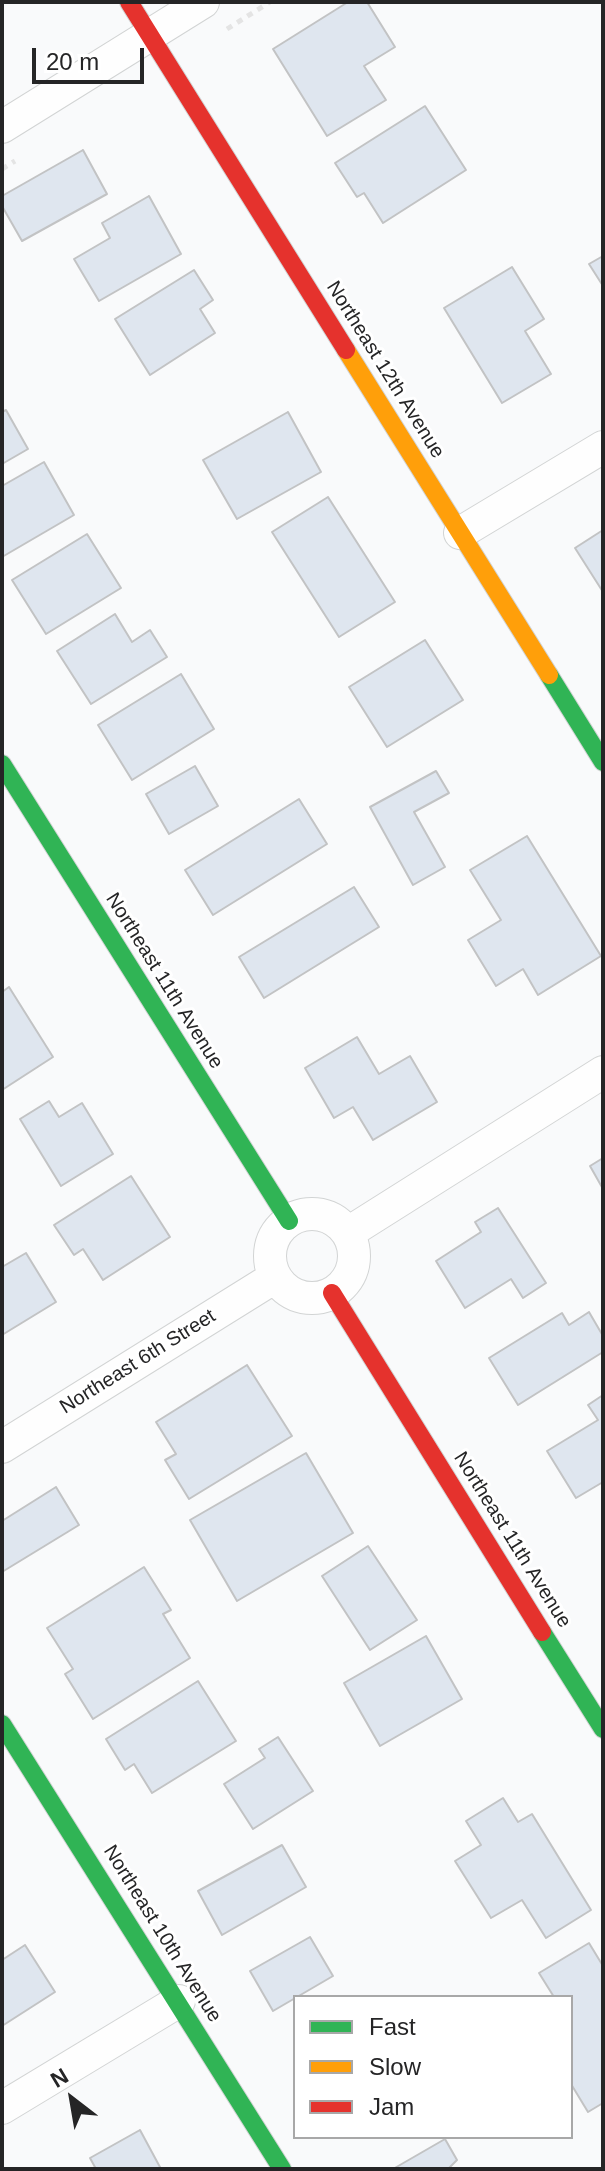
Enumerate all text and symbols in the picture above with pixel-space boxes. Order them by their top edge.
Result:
scale bar [36,32,148,82]
text: 20 m [46,48,99,75]
street label: Northeast 12th Avenue [321,277,449,463]
street label: Northeast 11th Avenue [100,889,228,1073]
street label: Northeast 6th Street [56,1304,220,1420]
street label: Northeast 11th Avenue [448,1448,576,1632]
street label: Northeast 10th Avenue [98,1841,226,2027]
legend [293,1995,573,2139]
text: Fast [369,2013,416,2040]
text: Slow [369,2053,421,2080]
north arrow [32,2059,112,2139]
text: N [46,2063,73,2093]
text: Jam [369,2093,414,2120]

